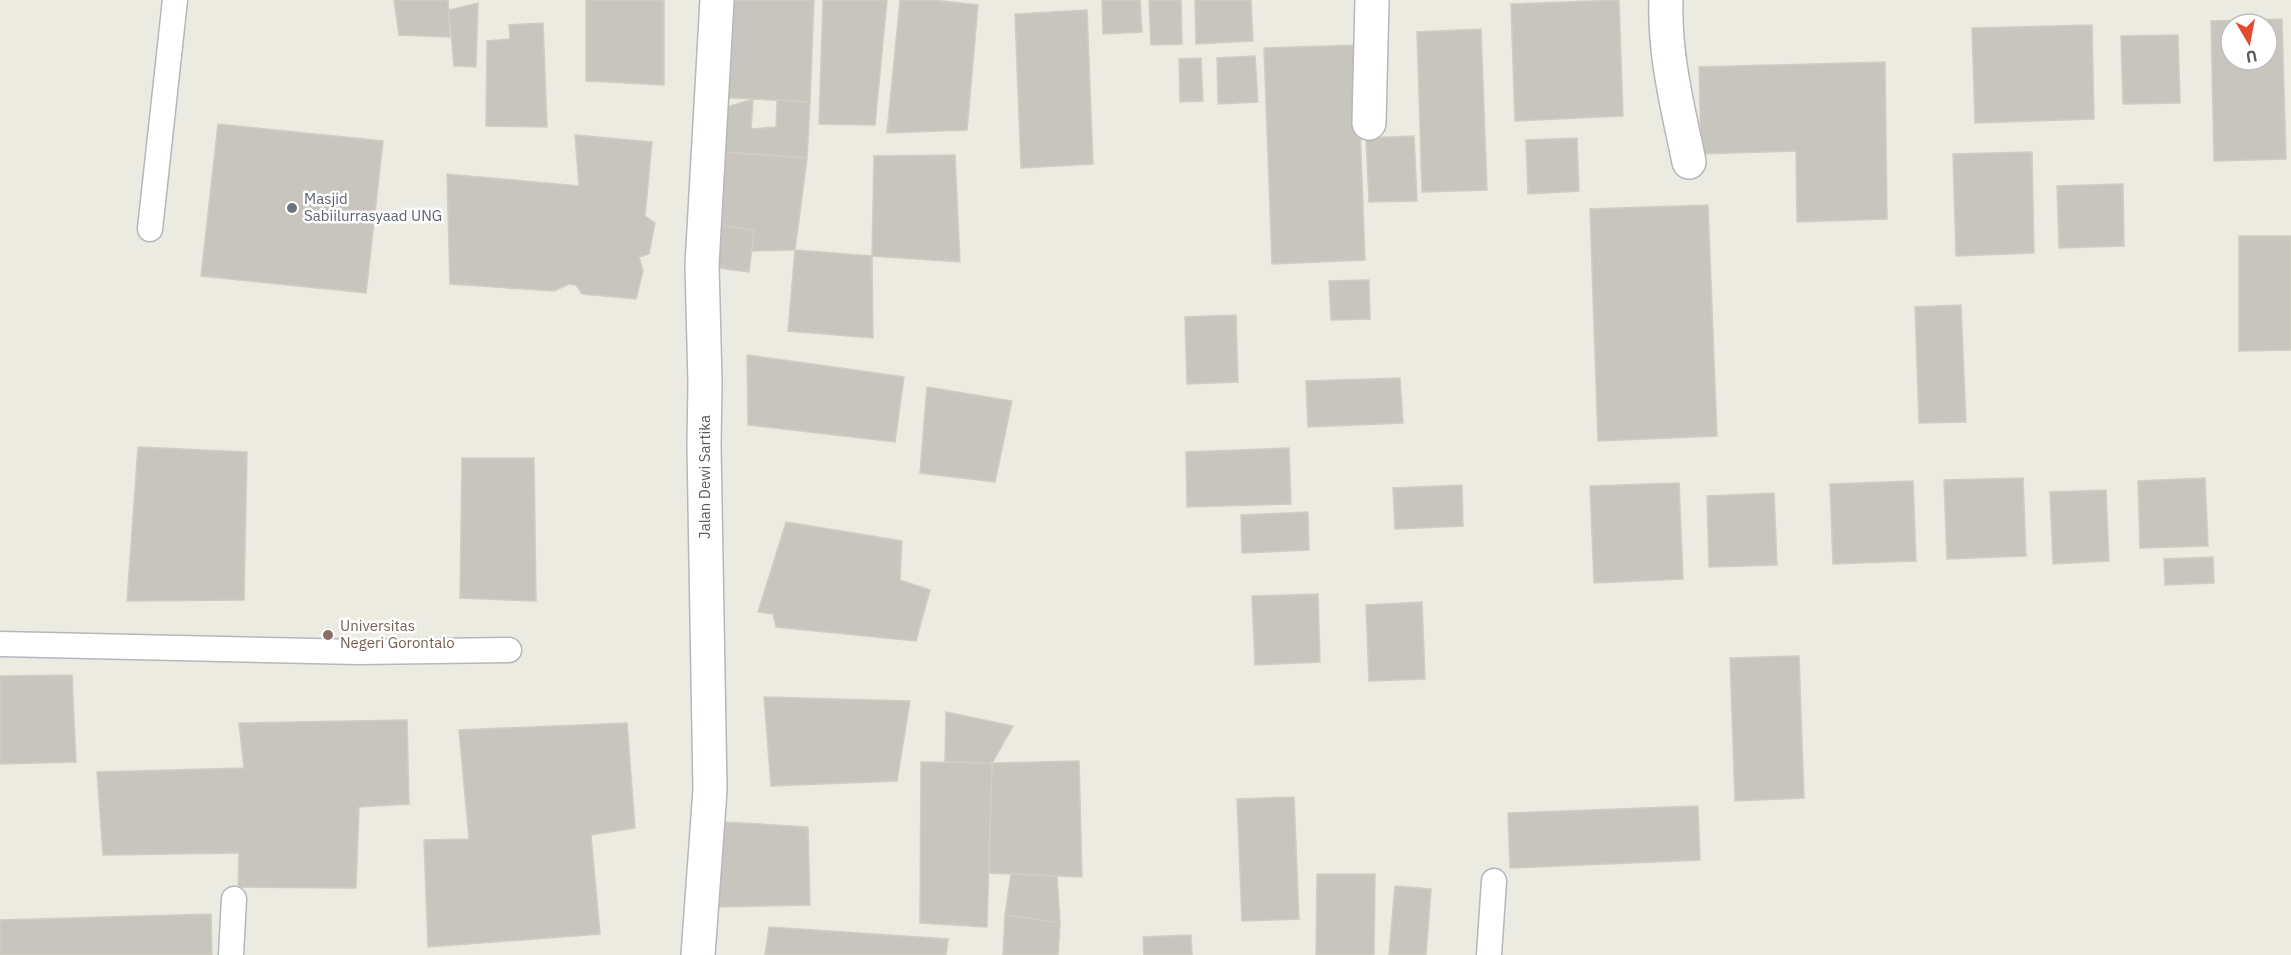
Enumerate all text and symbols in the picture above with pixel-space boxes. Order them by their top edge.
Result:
north arrow [2219,12,2279,72]
text: U [2244,46,2259,68]
place label: Masjid Sabiilurrasyaad UNG [304,189,442,225]
marker: Masjid Sabiilurrasyaad UNG [285,201,299,215]
street label: Jalan Dewi Sartika [695,415,714,539]
place label: Universitas Negeri Gorontalo [340,616,455,652]
marker: Universitas Negeri Gorontalo [321,628,335,642]

